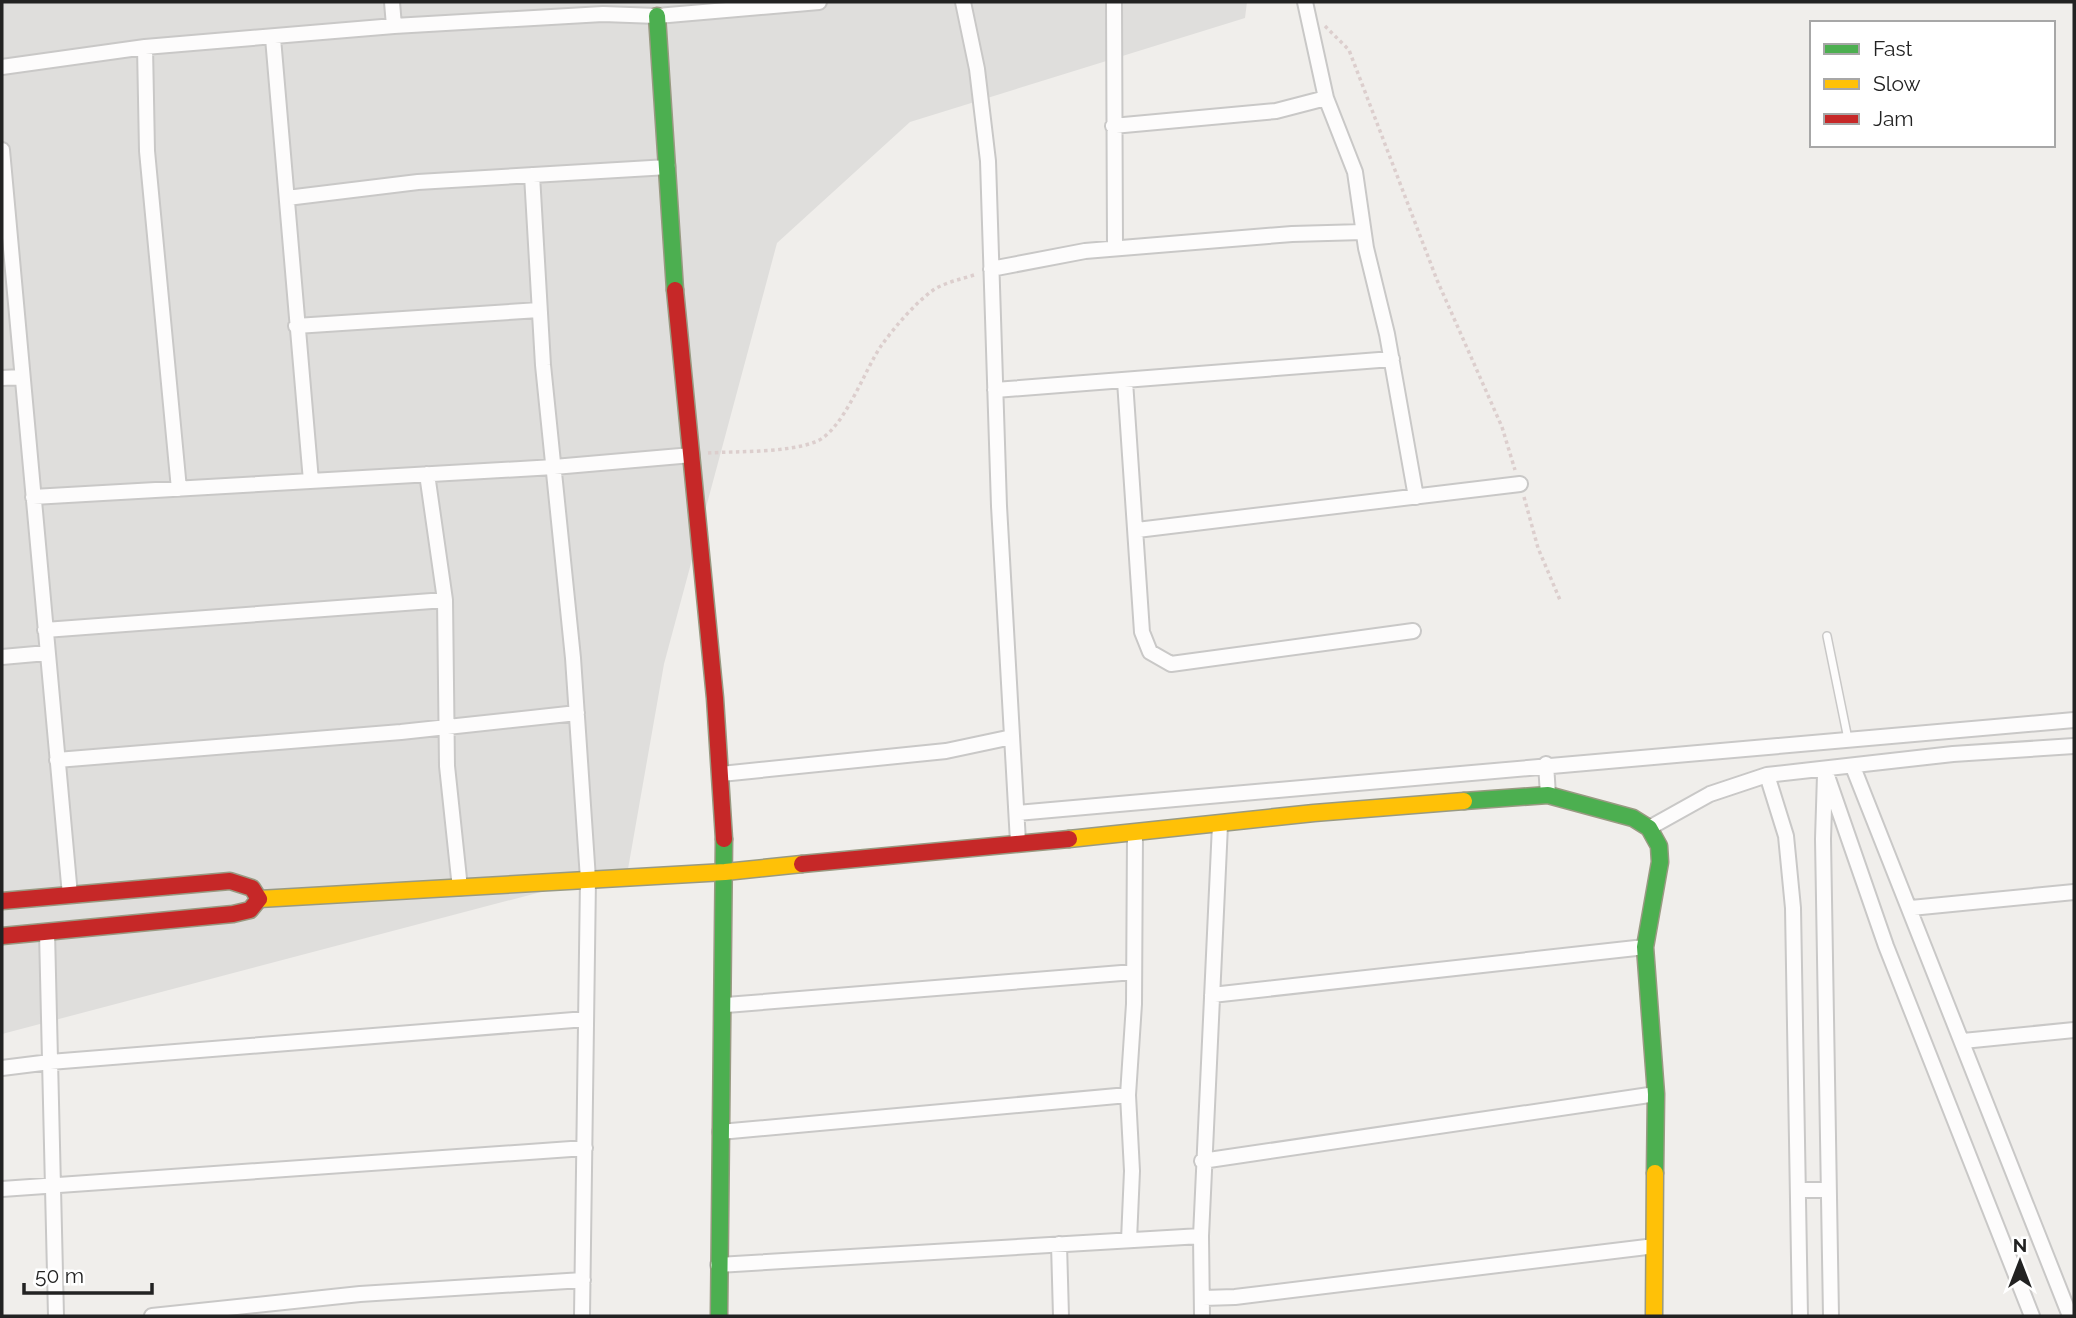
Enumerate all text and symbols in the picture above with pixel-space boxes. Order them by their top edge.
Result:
legend [1810,21,2055,147]
text: Fast [1873,36,1913,61]
text: Slow [1873,71,1921,96]
text: Jam [1873,106,1914,131]
north arrow [1985,1227,2055,1297]
text: N [2013,1234,2027,1256]
scale bar [24,1252,152,1296]
text: 50 m [35,1263,84,1288]

